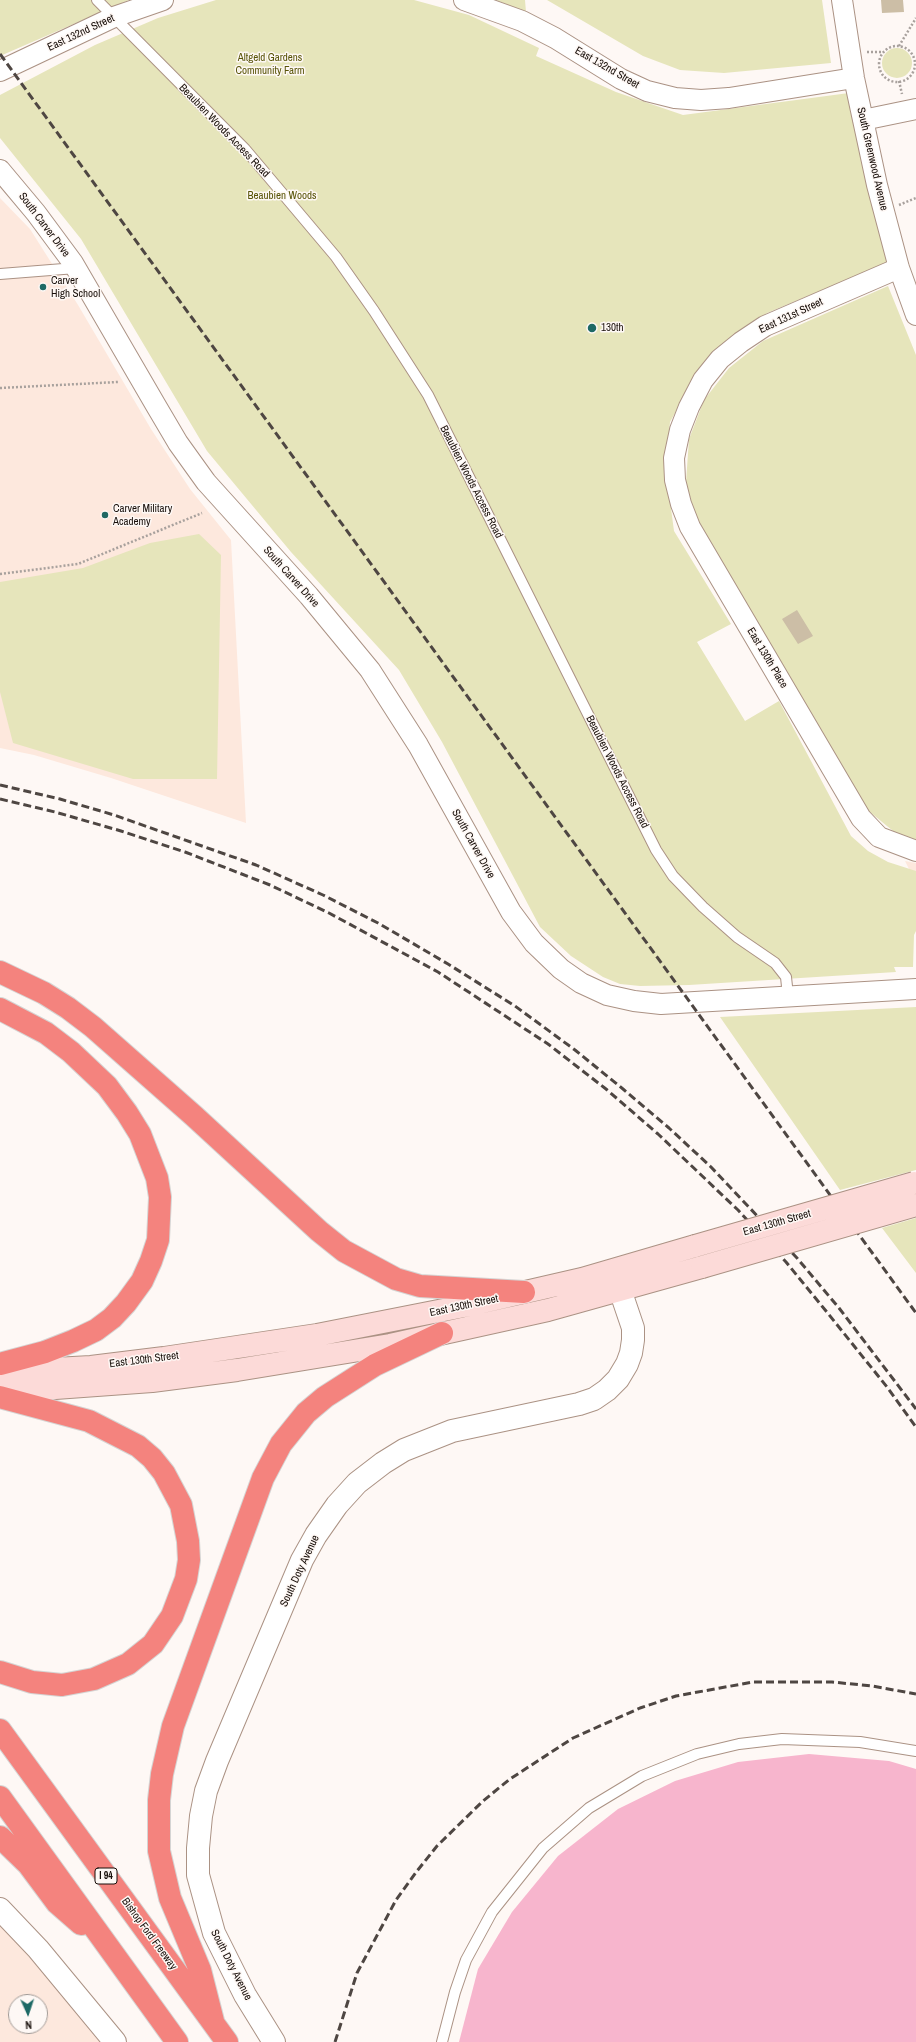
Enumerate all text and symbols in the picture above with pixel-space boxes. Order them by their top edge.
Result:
street label: East 132nd Street [45,12,117,54]
street label: East 132nd Street [572,44,642,92]
park label: Altgeld Gardens Community Farm [235,51,305,77]
street label: Beaubien Woods Access Road [176,82,272,180]
street label: South Greenwood Avenue [854,106,890,212]
park label: Beaubien Woods [247,189,317,203]
street label: South Carver Drive [15,190,73,260]
place label: Carver High School [51,274,100,300]
marker: Carver High School [38,282,48,292]
street label: East 131st Street [757,295,825,337]
place label: 130th [601,321,624,335]
marker: 130th [586,322,598,334]
street label: Beaubien Woods Access Road [437,423,505,541]
place label: Carver Military Academy [113,502,172,528]
marker: Carver Military Academy [100,510,110,520]
street label: South Carver Drive [260,544,322,610]
street label: East 130th Place [744,625,790,691]
street label: Beaubien Woods Access Road [583,713,651,831]
street label: South Carver Drive [449,807,497,881]
street label: East 130th Street [742,1207,812,1239]
street label: East 130th Street [429,1292,499,1320]
street label: East 130th Street [109,1349,179,1371]
street label: South Doty Avenue [278,1533,322,1609]
road number: I 94 [95,1868,117,1884]
street label: Bishop Ford Freeway [118,1895,180,1973]
street label: South Doty Avenue [208,1927,254,2003]
north arrow [8,1994,48,2034]
text: N [25,2018,32,2032]

